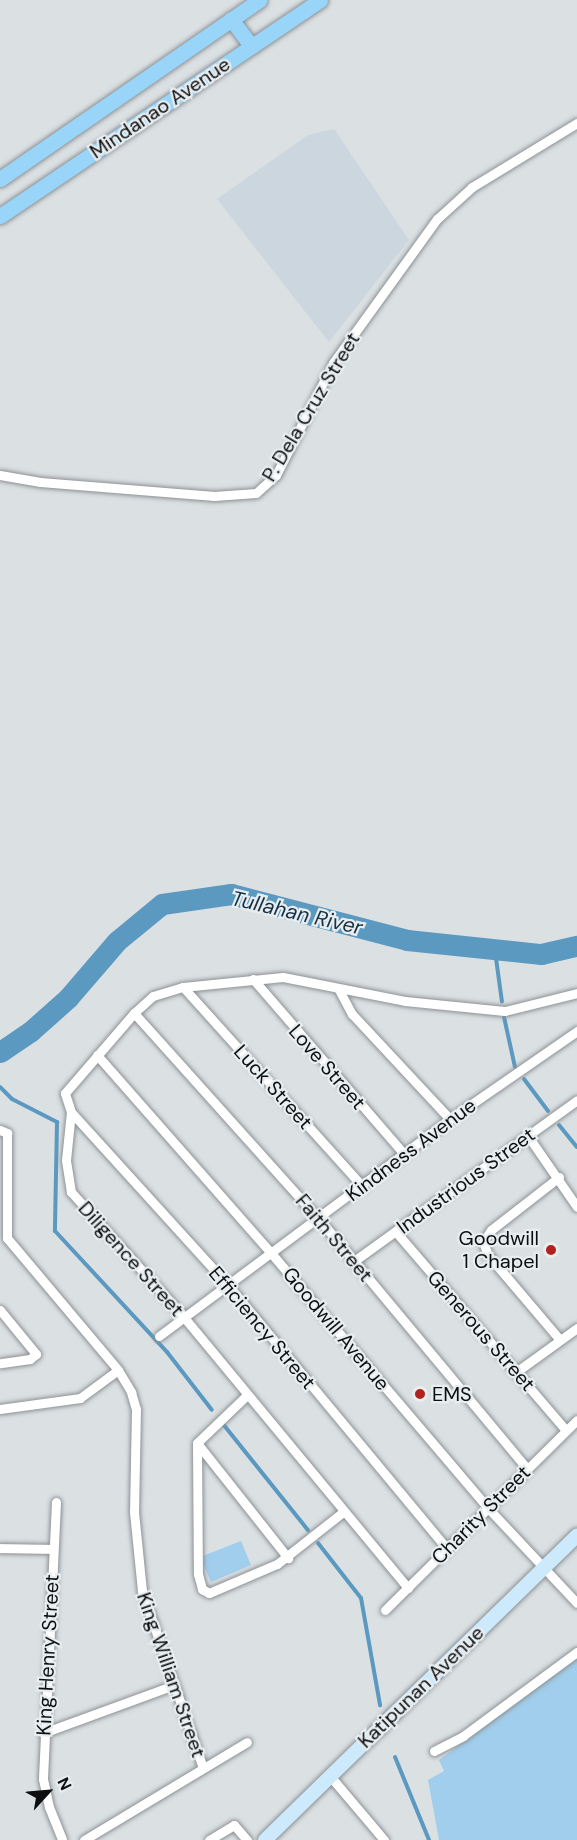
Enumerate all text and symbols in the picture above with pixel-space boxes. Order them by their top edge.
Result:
street label: Mindanao Avenue [85,52,235,164]
street label: P. Dela Cruz Street [257,328,365,486]
water label: Tullahan River [229,886,365,940]
street label: Love Street [284,1020,370,1114]
street label: Luck Street [229,1040,317,1134]
street label: Kindness Avenue [341,1093,481,1207]
street label: Industrious Street [392,1123,540,1239]
street label: Faith Street [290,1189,378,1287]
street label: Diligence Street [73,1197,189,1321]
place label: Goodwill 1 Chapel [459,1226,539,1273]
marker: Goodwill 1 Chapel [544,1243,558,1257]
street label: Efficiency Street [204,1262,320,1394]
street label: Goodwill Avenue [277,1262,395,1396]
street label: Generous Street [422,1266,540,1396]
place label: EMS [432,1382,472,1406]
marker: EMS [413,1387,427,1401]
street label: Charity Street [427,1461,535,1569]
street label: King Henry Street [32,1574,64,1736]
street label: King William Street [131,1589,211,1761]
street label: Katipunan Avenue [353,1621,489,1753]
north arrow [18,1762,78,1822]
text: N [53,1774,77,1794]

